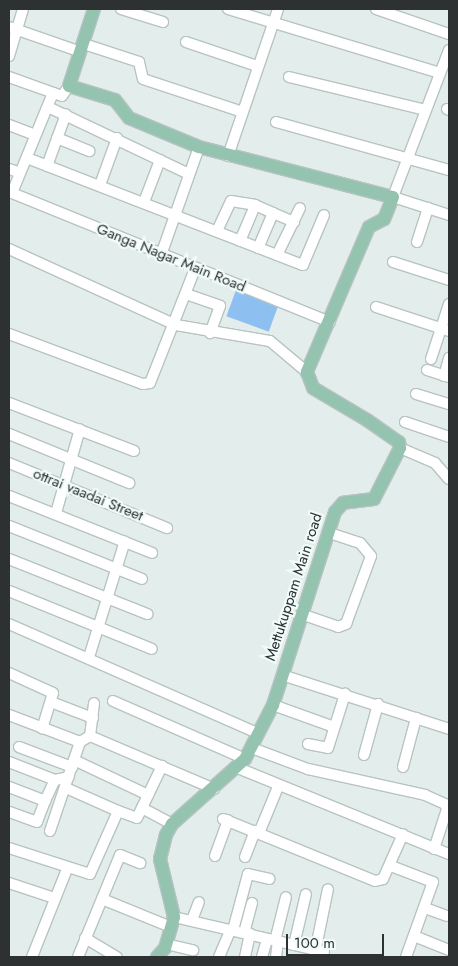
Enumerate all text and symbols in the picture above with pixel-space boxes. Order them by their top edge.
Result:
street label: Ganga Nagar Main Road [94,220,248,296]
street label: ottrai vaadai Street [30,465,146,525]
street label: Mettukuppam Main road [262,511,326,663]
scale bar [288,924,386,956]
text: 100 m [294,932,335,954]

